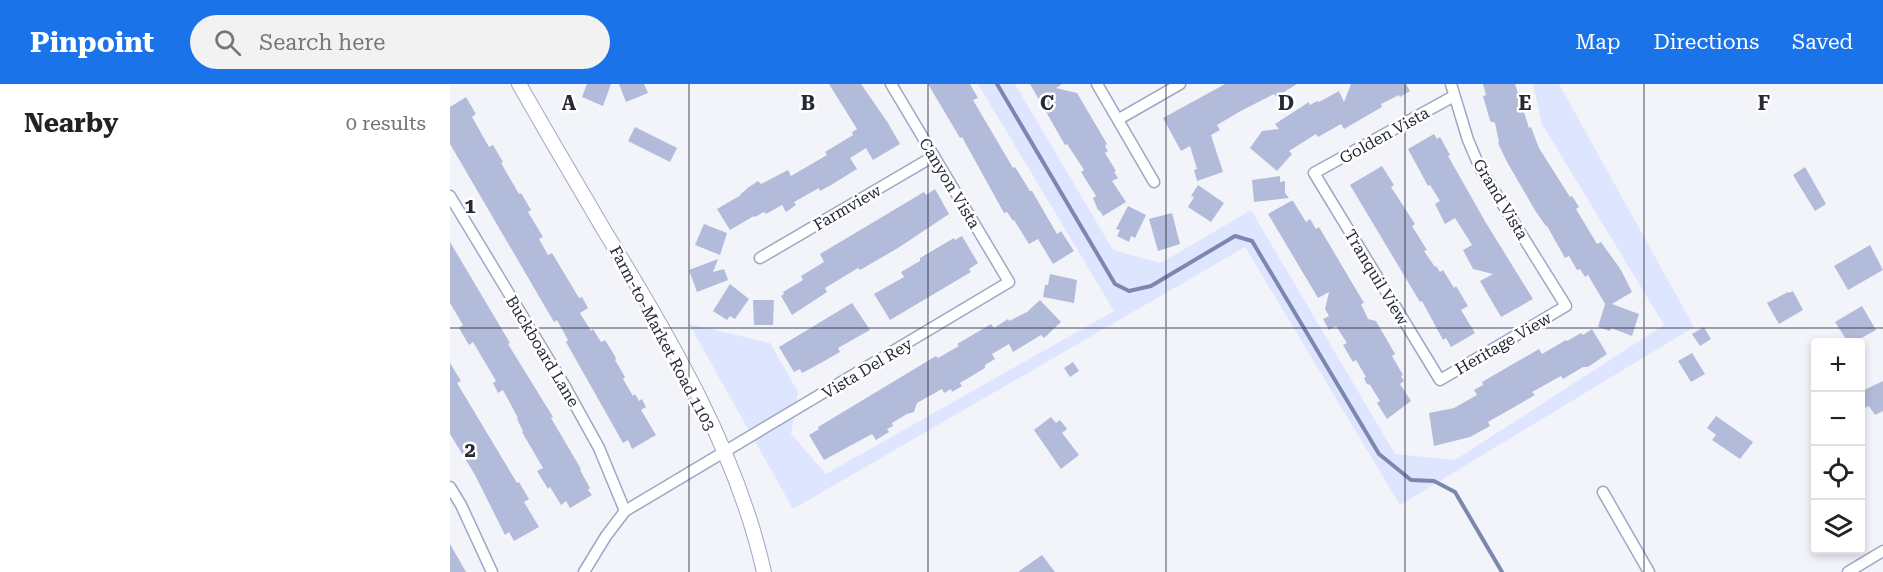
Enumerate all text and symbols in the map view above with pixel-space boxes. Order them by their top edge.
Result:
search box [190,15,610,69]
text: Pinpoint [30,26,154,59]
icon: search [211,26,244,59]
text: Search here [259,30,385,55]
text: Map [1576,30,1620,54]
text: Directions [1653,30,1759,54]
text: Saved [1792,30,1853,54]
text: A [562,91,577,115]
text: B [801,91,815,115]
text: C [1040,91,1054,115]
text: D [1278,91,1294,115]
text: E [1519,91,1532,115]
text: F [1758,91,1770,115]
street label: Golden Vista [1336,103,1433,168]
text: Nearby [24,108,118,138]
text: 0 results [346,111,426,135]
street label: Canyon Vista [915,135,984,232]
street label: Grand Vista [1469,155,1532,243]
street label: Farmview [810,180,885,234]
text: 1 [464,194,476,218]
street label: Tranquil View [1341,226,1413,329]
street label: Farm-to-Market Road 1103 [606,243,719,434]
street label: Buckboard Lane [502,292,583,411]
street label: Heritage View [1452,308,1555,379]
street label: Vista Del Rey [819,334,916,403]
map controls [1811,338,1865,554]
button: + [1811,338,1865,392]
button: − [1811,392,1865,446]
text: 2 [464,438,476,462]
button: locate [1811,446,1865,500]
button: layers [1811,500,1865,554]

